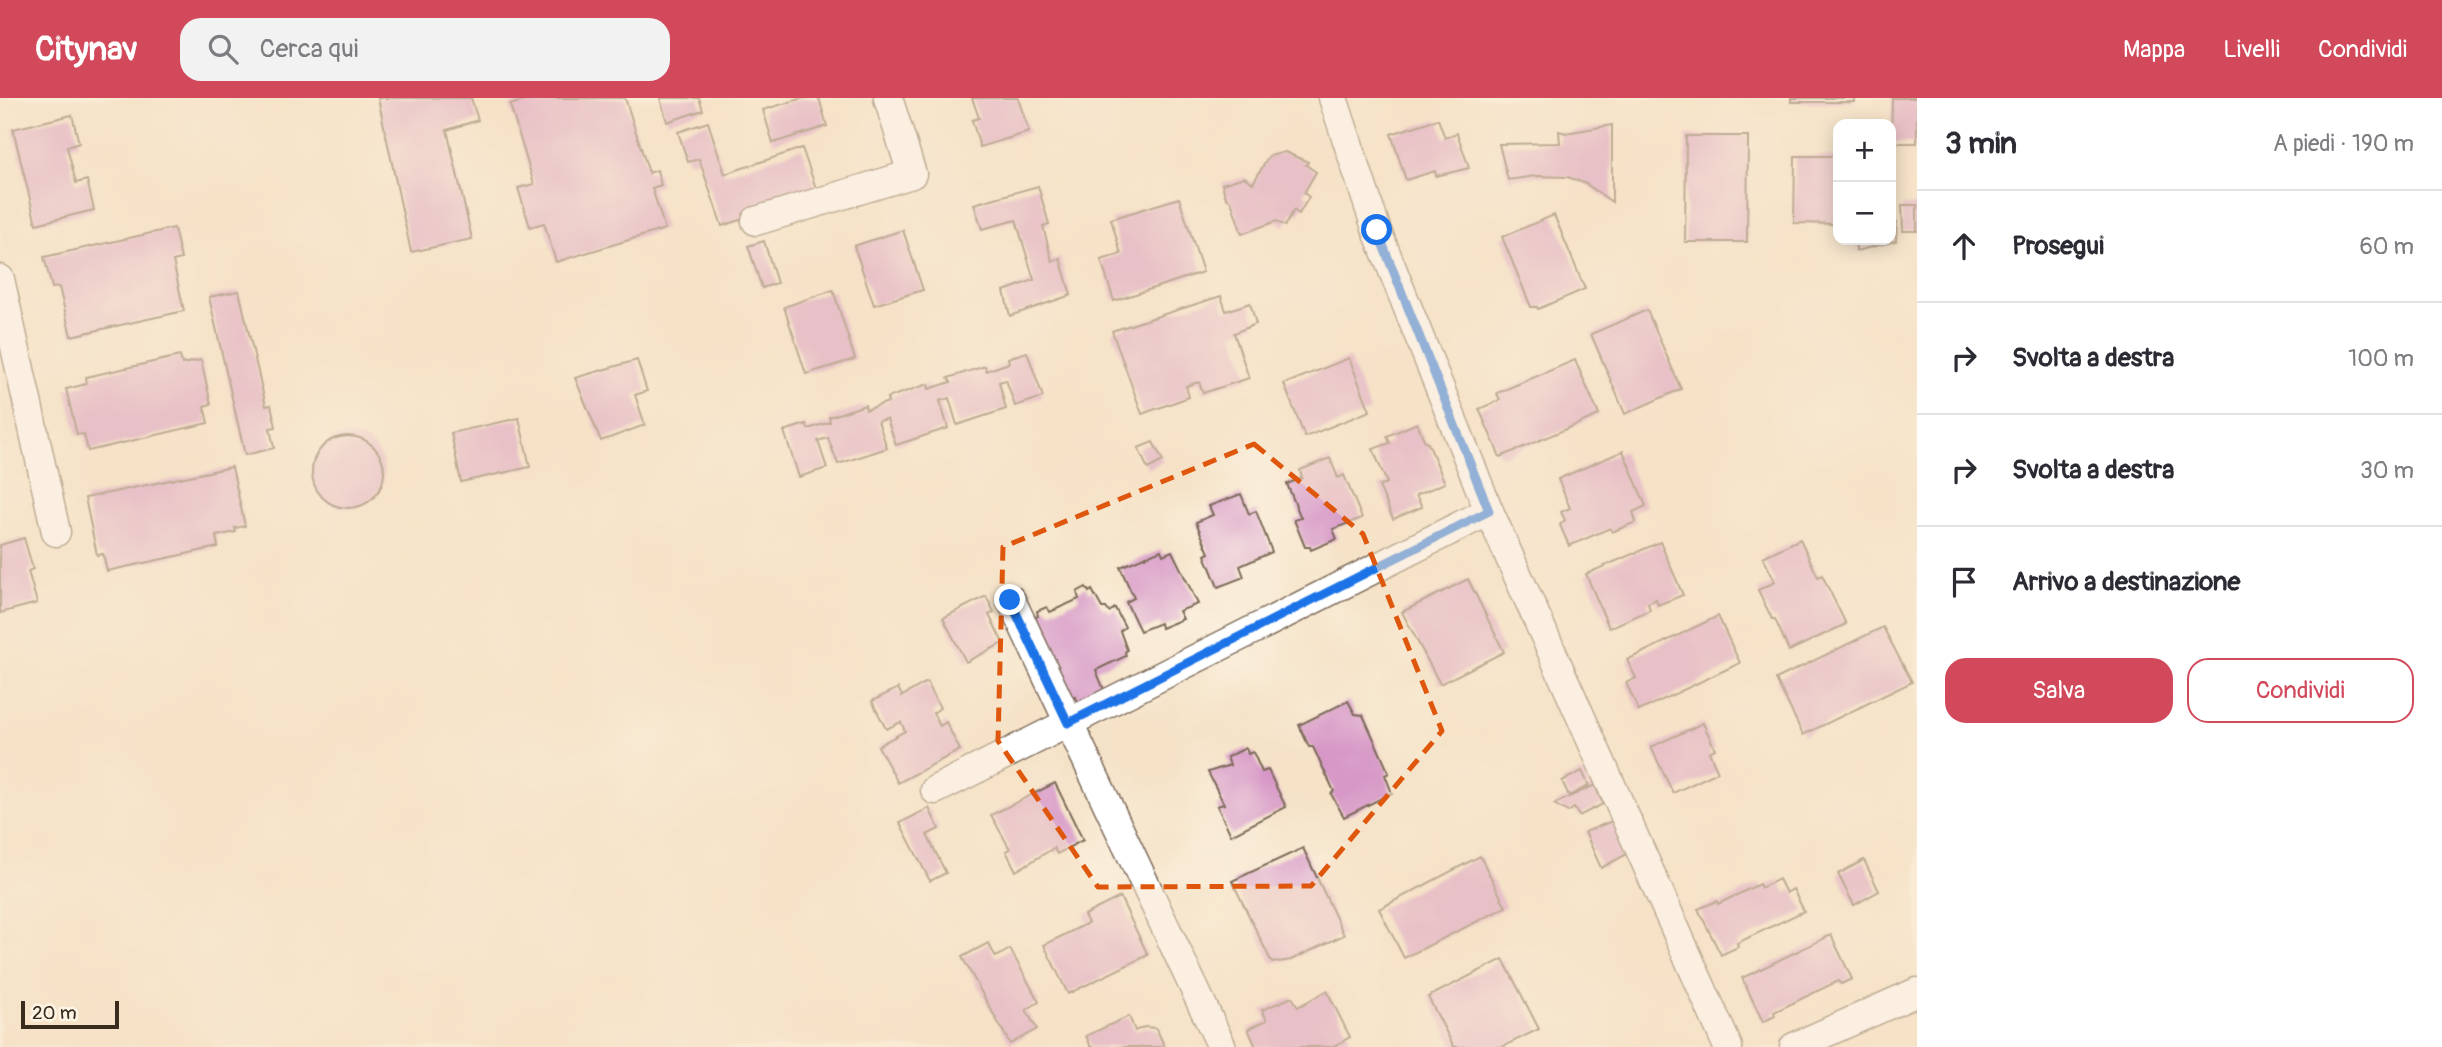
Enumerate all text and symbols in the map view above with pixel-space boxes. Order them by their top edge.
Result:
search box [180,18,670,81]
text: Citynav [35,29,138,70]
icon: search [204,30,242,68]
text: Cerca qui [260,33,358,65]
text: Mappa [2123,35,2185,64]
text: Livelli [2223,35,2280,64]
text: Condividi [2318,35,2407,64]
map controls [1833,119,1896,245]
button: + [1833,119,1896,182]
text: 3 min [1945,125,2017,162]
text: A piedi · 190 m [2273,129,2414,158]
button: − [1833,182,1896,245]
route start [1361,214,1392,245]
icon: ahead [1945,227,1983,265]
text: Prosegui [2012,230,2104,262]
text: 60 m [2359,232,2414,261]
icon: right [1945,339,1983,377]
text: Svolta a destra [2012,342,2174,374]
text: 100 m [2348,344,2414,373]
icon: right [1945,451,1983,489]
text: Svolta a destra [2012,454,2174,486]
text: 30 m [2360,456,2414,485]
icon: arrive [1945,563,1983,601]
text: Arrivo a destinazione [2012,566,2240,598]
route end [994,584,1025,615]
button: Salva [1945,658,2173,723]
button: Condividi [2187,658,2414,723]
scale bar [21,998,119,1030]
text: 20 m [32,1001,77,1025]

